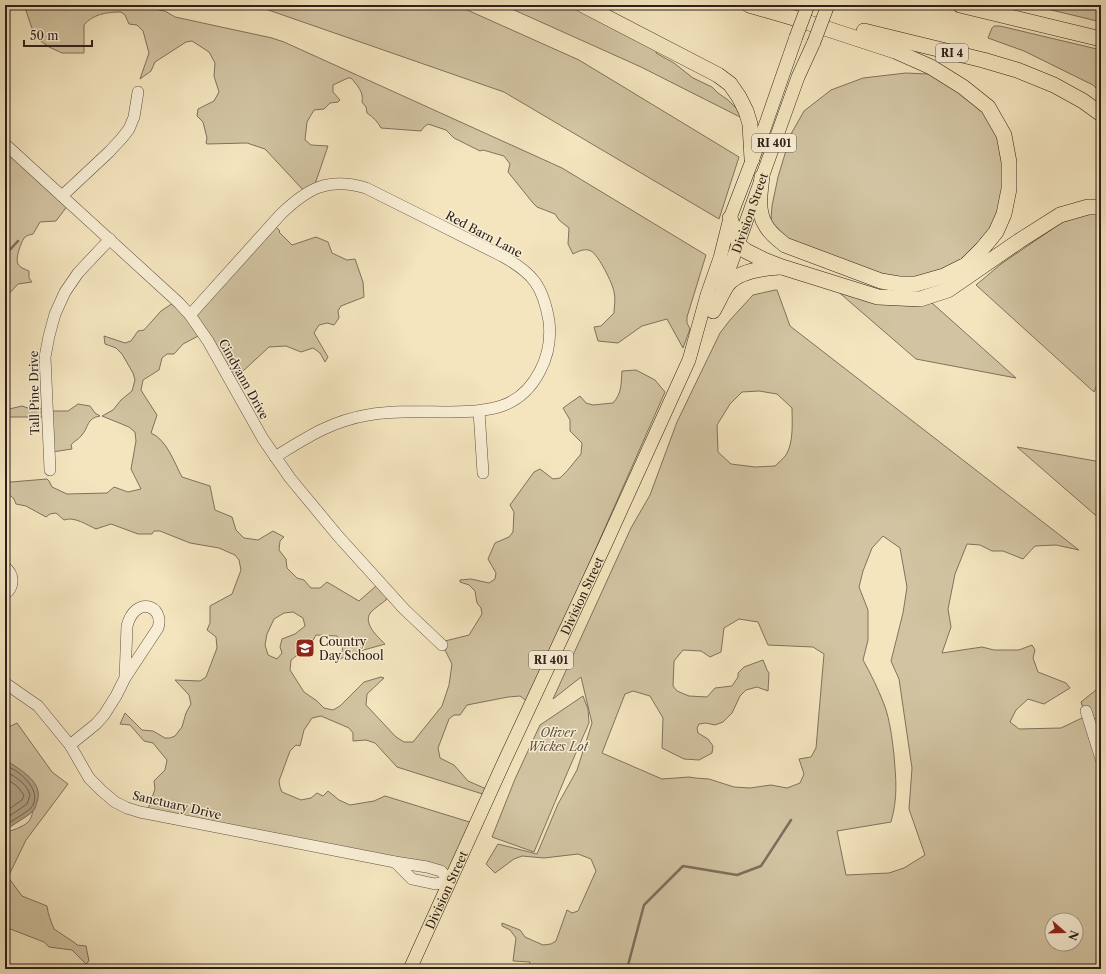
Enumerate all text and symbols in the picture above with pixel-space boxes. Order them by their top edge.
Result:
scale bar [24,22,92,48]
text: 50 m [30,28,59,43]
road number: RI 4 [936,44,968,62]
road number: RI 401 [752,134,796,152]
street label: Division Street [728,170,771,255]
street label: Red Barn Lane [443,207,525,261]
street label: Cindyann Drive [216,336,272,422]
street label: Tall Pine Drive [26,350,42,435]
street label: Division Street [557,553,606,637]
place label: Country Day School [319,634,384,663]
school or university icon: Country Day School [294,637,316,659]
road number: RI 401 [529,651,573,669]
park label: Oliver Wickes Lot [528,725,589,754]
street label: Sanctuary Drive [131,787,223,823]
street label: Division Street [422,848,471,931]
north arrow [1044,912,1084,952]
text: N [1065,929,1082,943]

